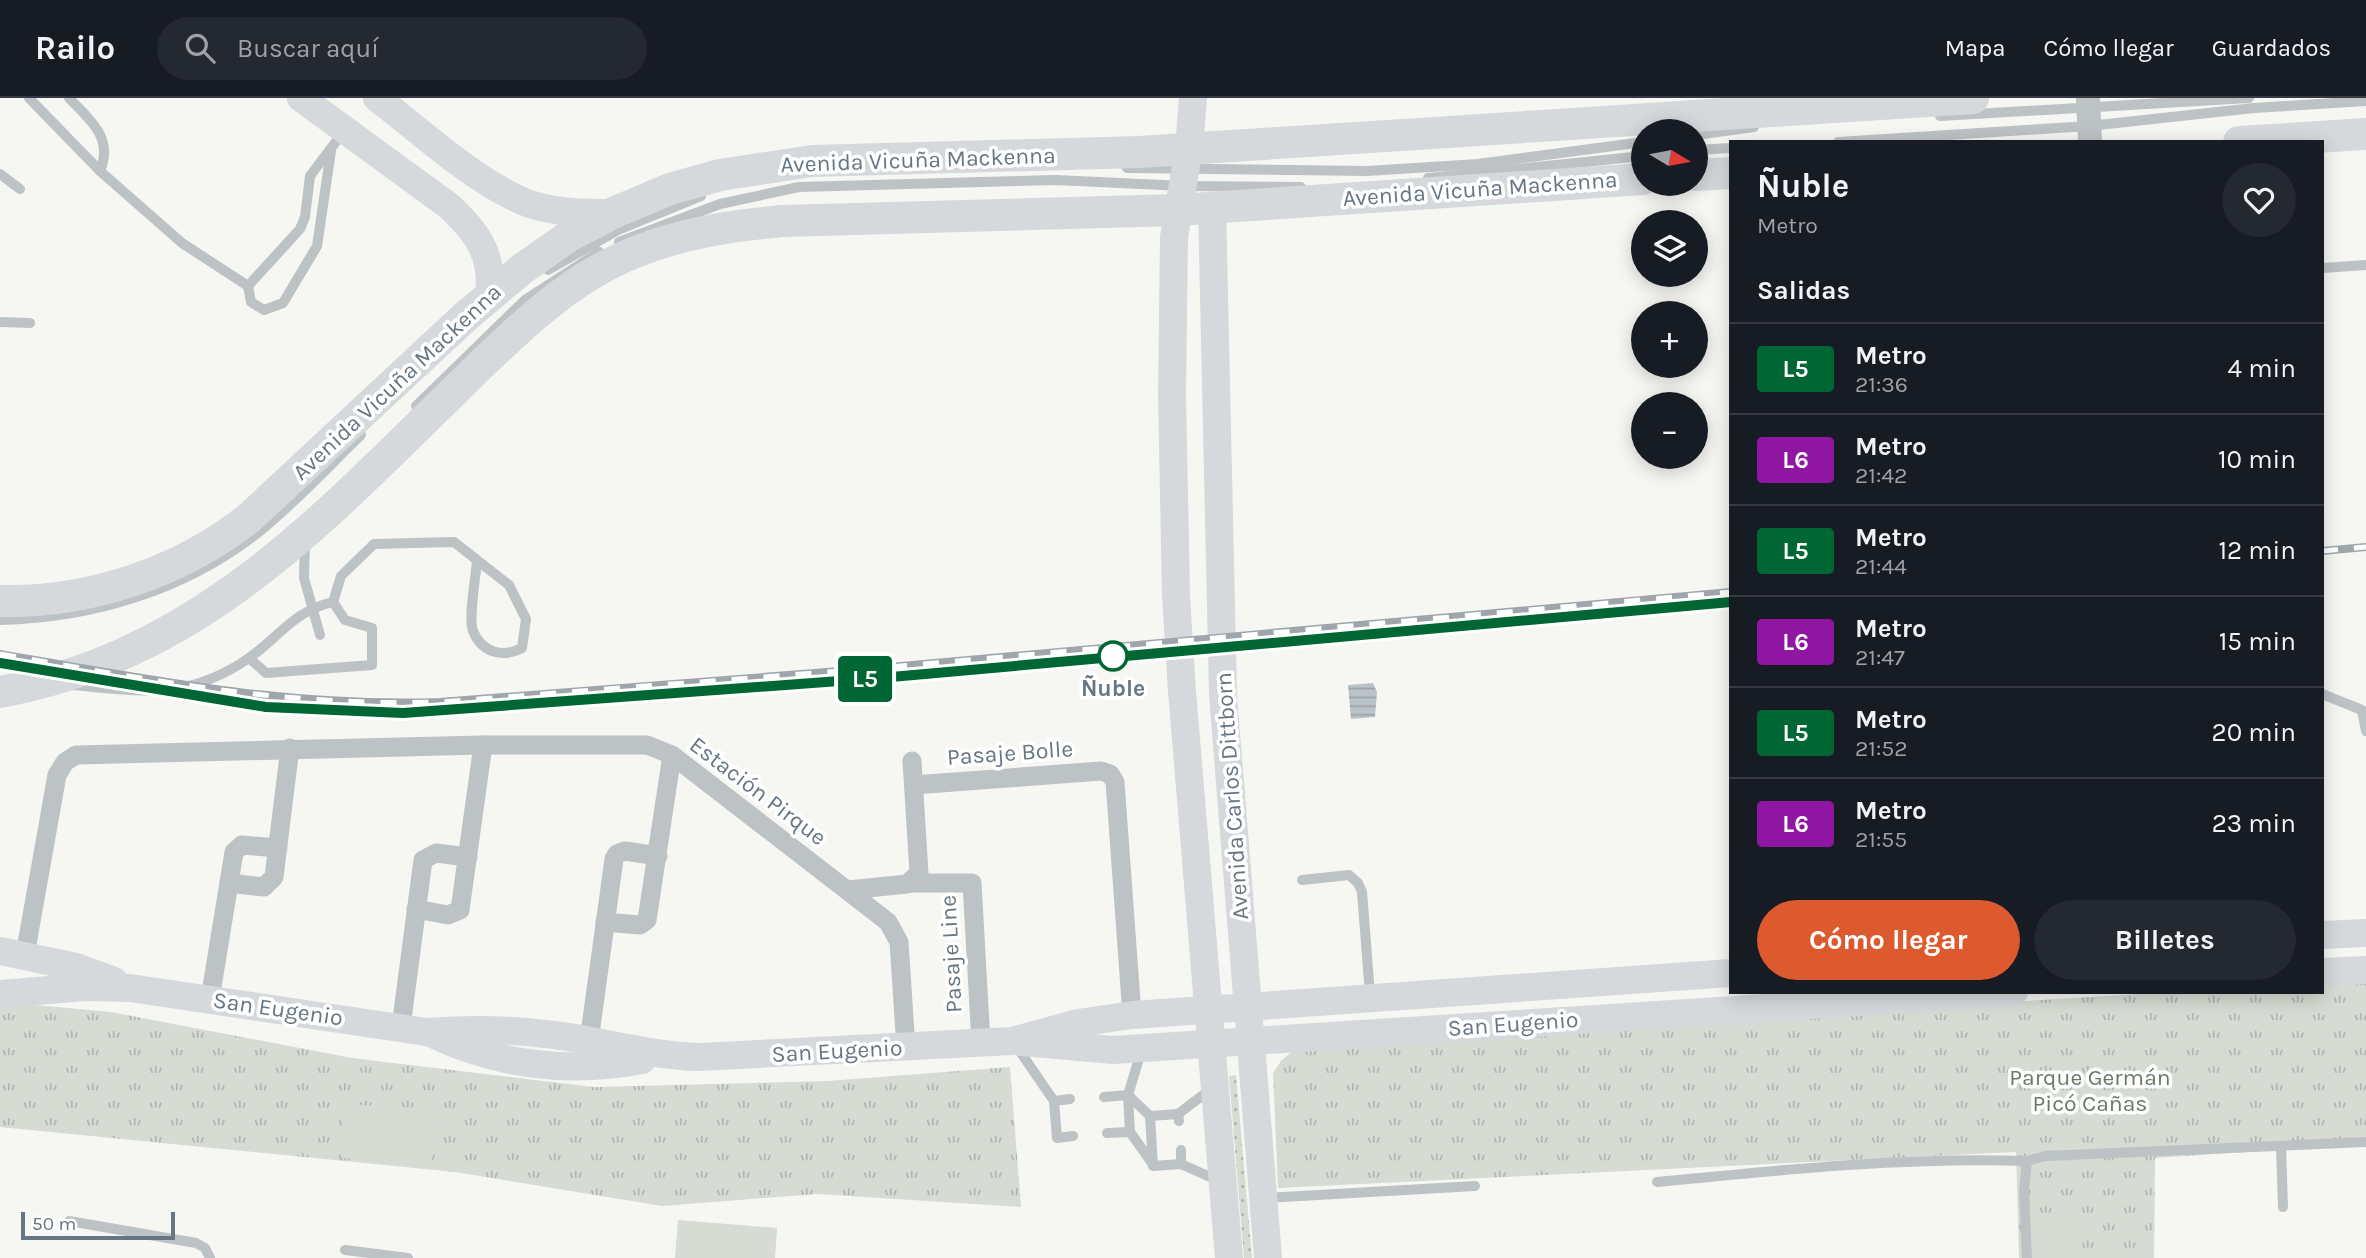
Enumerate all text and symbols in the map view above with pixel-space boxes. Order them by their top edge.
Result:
search box [157,17,647,80]
text: Railo [35,29,115,67]
icon: search [181,29,219,67]
text: Buscar aquí [237,33,379,64]
text: Mapa [1945,34,2005,62]
text: Cómo llegar [2043,34,2174,62]
text: Guardados [2212,34,2331,62]
north arrow [1631,119,1708,196]
map controls [1631,119,1708,469]
street label: Avenida Vicuña Mackenna [780,142,1056,178]
button: heart [2222,163,2296,237]
street label: Avenida Vicuña Mackenna [1342,166,1618,212]
text: Ñuble [1757,167,1849,205]
button: layers [1631,210,1708,287]
text: Metro [1757,212,1818,239]
text: Salidas [1757,275,1850,306]
street label: Avenida Vicuña Mackenna [287,278,507,486]
button: + [1631,301,1708,378]
text: Metro [1855,340,1927,371]
text: 4 min [2228,353,2296,384]
text: L5 [1783,355,1808,383]
text: 21:36 [1855,371,1908,398]
button: − [1631,392,1708,469]
text: Metro [1855,431,1927,462]
text: 10 min [2218,444,2296,475]
text: L6 [1782,446,1809,474]
text: 21:42 [1855,462,1907,489]
text: Metro [1855,522,1927,553]
text: 12 min [2218,535,2296,566]
text: L5 [1783,537,1808,565]
text: 21:44 [1855,553,1907,580]
text: Metro [1855,613,1927,644]
text: 15 min [2219,626,2296,657]
text: L6 [1782,628,1809,656]
marker: Ñuble [1098,641,1128,671]
text: 21:47 [1855,644,1905,671]
line badge: L5 [834,656,896,702]
text: L5 [852,665,878,693]
street label: Avenida Carlos Dittborn [1210,671,1254,921]
place label: Ñuble [1081,675,1145,702]
text: Metro [1855,704,1927,735]
text: 20 min [2212,717,2296,748]
text: L5 [1783,719,1808,747]
street label: Estación Pirque [684,731,832,851]
street label: Pasaje Bolle [946,735,1074,771]
text: 21:52 [1855,735,1908,762]
text: Metro [1855,795,1927,826]
text: 23 min [2212,808,2296,839]
text: L6 [1782,810,1809,838]
text: 21:55 [1855,826,1907,853]
street label: Pasaje Line [934,894,968,1014]
button: Cómo llegar [1757,900,2020,980]
button: Billetes [2034,900,2296,980]
street label: San Eugenio [211,987,345,1031]
street label: San Eugenio [1447,1006,1579,1042]
street label: San Eugenio [771,1034,903,1068]
park label: Parque Germán Picó Cañas [2009,1064,2171,1117]
scale bar [21,1209,175,1241]
text: 50 m [32,1213,76,1235]

